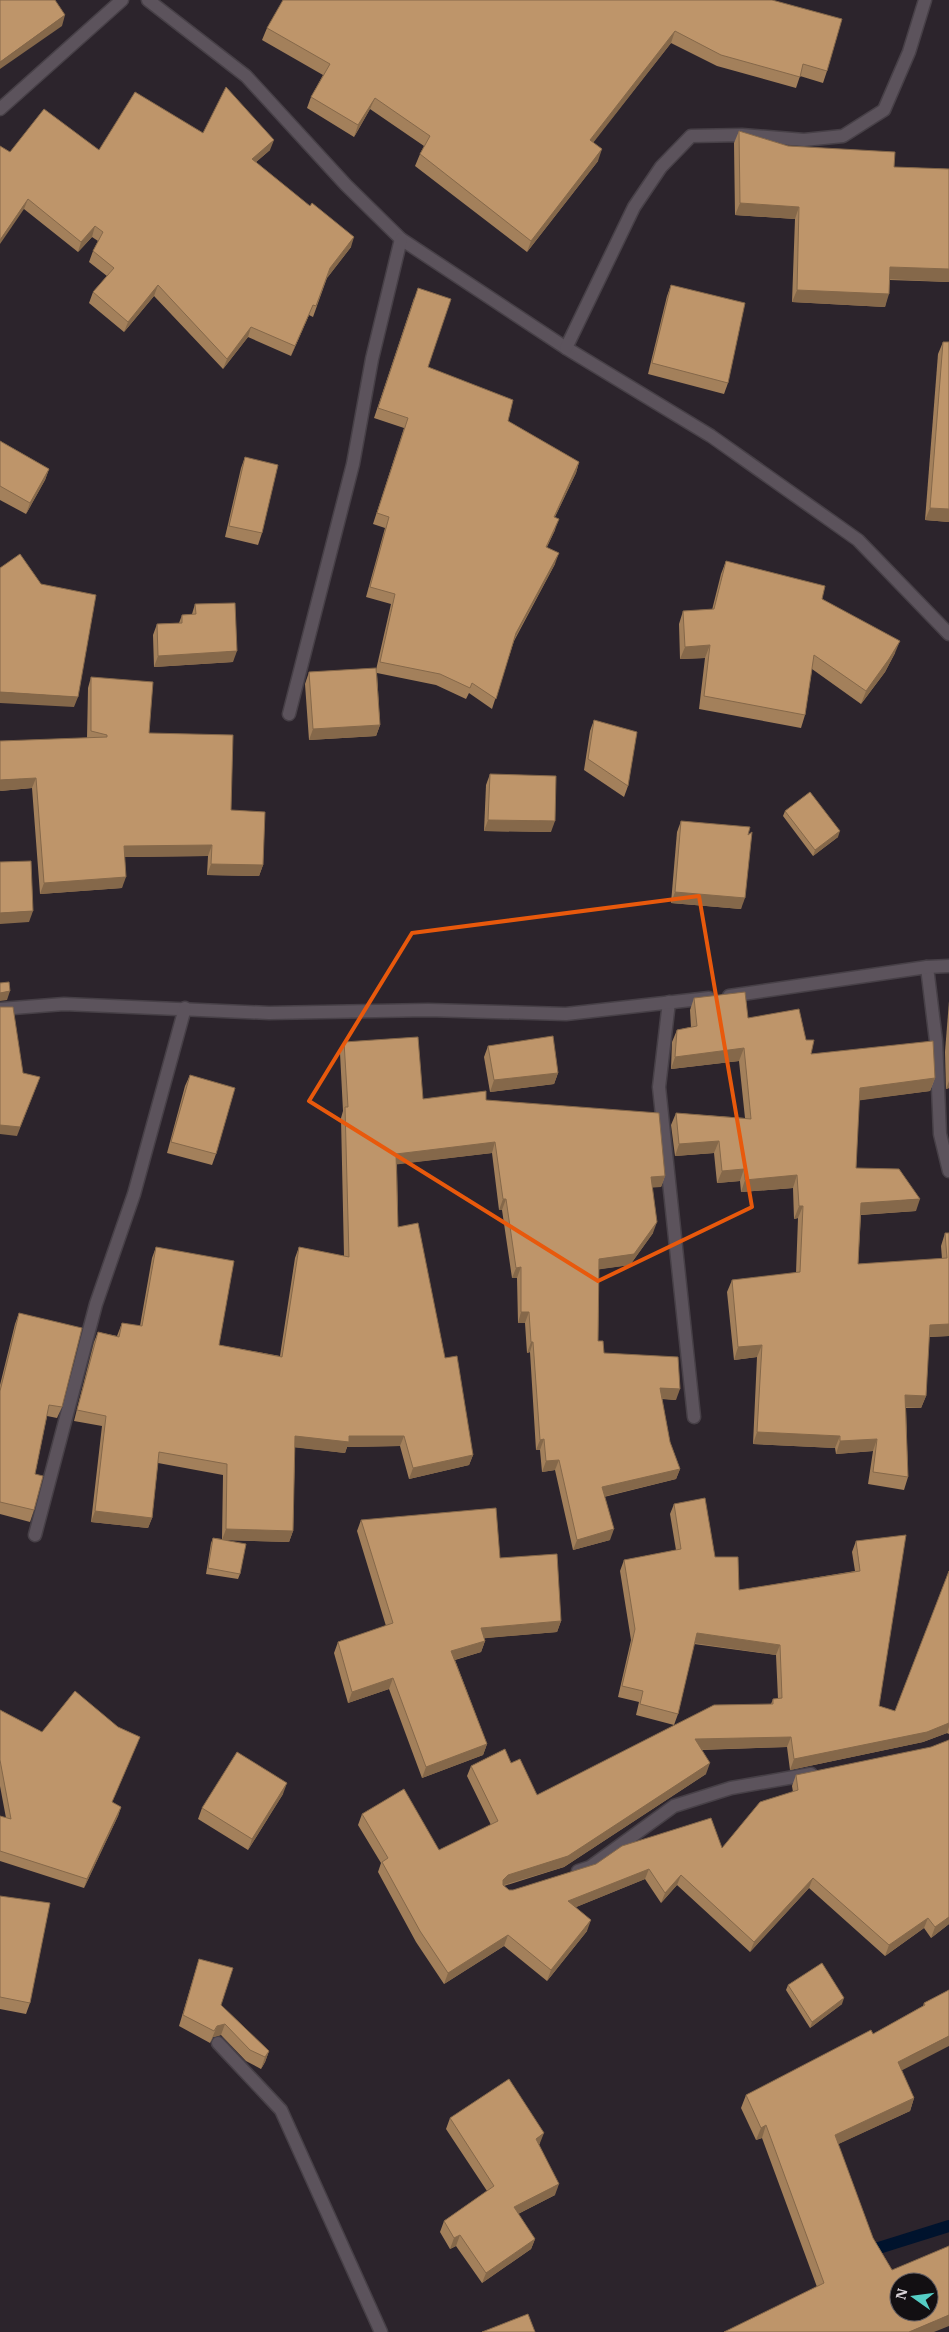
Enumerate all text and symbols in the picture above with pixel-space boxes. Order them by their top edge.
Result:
north arrow [889,2272,939,2322]
text: N [891,2286,911,2301]

